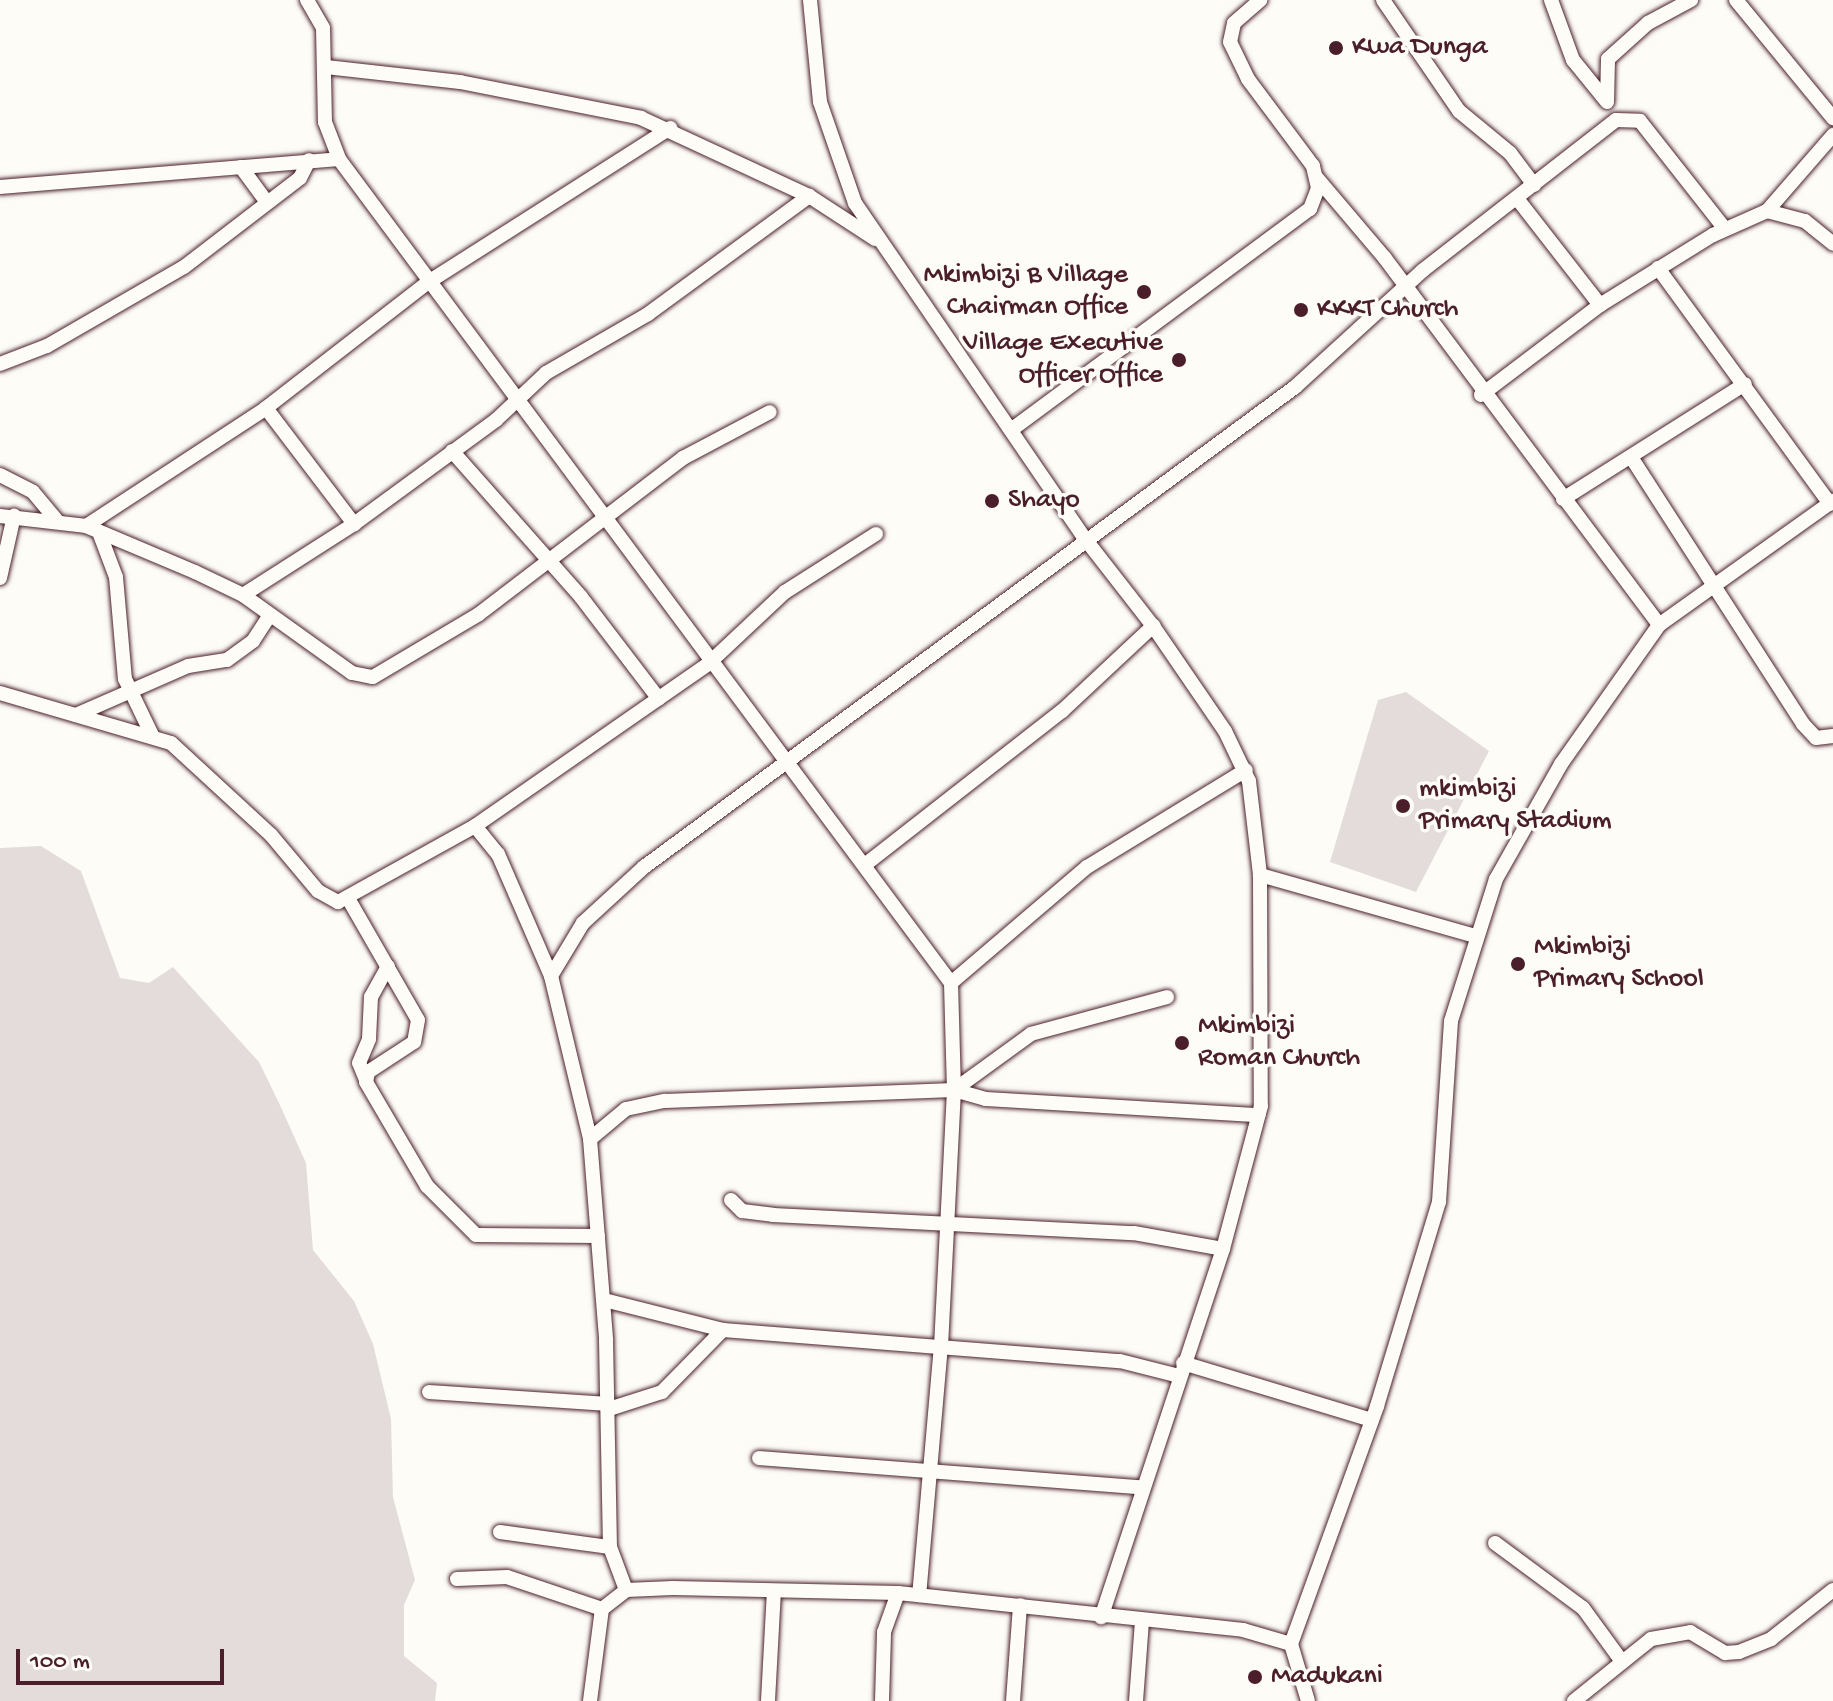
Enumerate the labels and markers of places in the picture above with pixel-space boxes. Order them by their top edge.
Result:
place label: Kwa Dunga [1352,31,1487,65]
marker: Kwa Dunga [1327,39,1345,57]
place label: Mkimbizi B Village Chairman Office [923,259,1128,325]
marker: Mkimbizi B Village Chairman Office [1135,283,1153,301]
place label: KKKT Church [1317,293,1458,327]
marker: KKKT Church [1292,301,1310,319]
place label: Village Executive Officer Office [963,327,1163,393]
marker: Village Executive Officer Office [1170,351,1188,369]
place label: Shayo [1008,484,1080,518]
marker: Shayo [983,492,1001,510]
place label: mkimbizi Primary Stadium [1419,773,1612,839]
marker: mkimbizi Primary Stadium [1394,797,1412,815]
place label: Mkimbizi Primary School [1534,931,1704,997]
marker: Mkimbizi Primary School [1509,955,1527,973]
place label: Mkimbizi Roman Church [1198,1010,1360,1076]
marker: Mkimbizi Roman Church [1173,1034,1191,1052]
place label: Madukani [1271,1660,1383,1694]
marker: Madukani [1246,1668,1264,1686]

